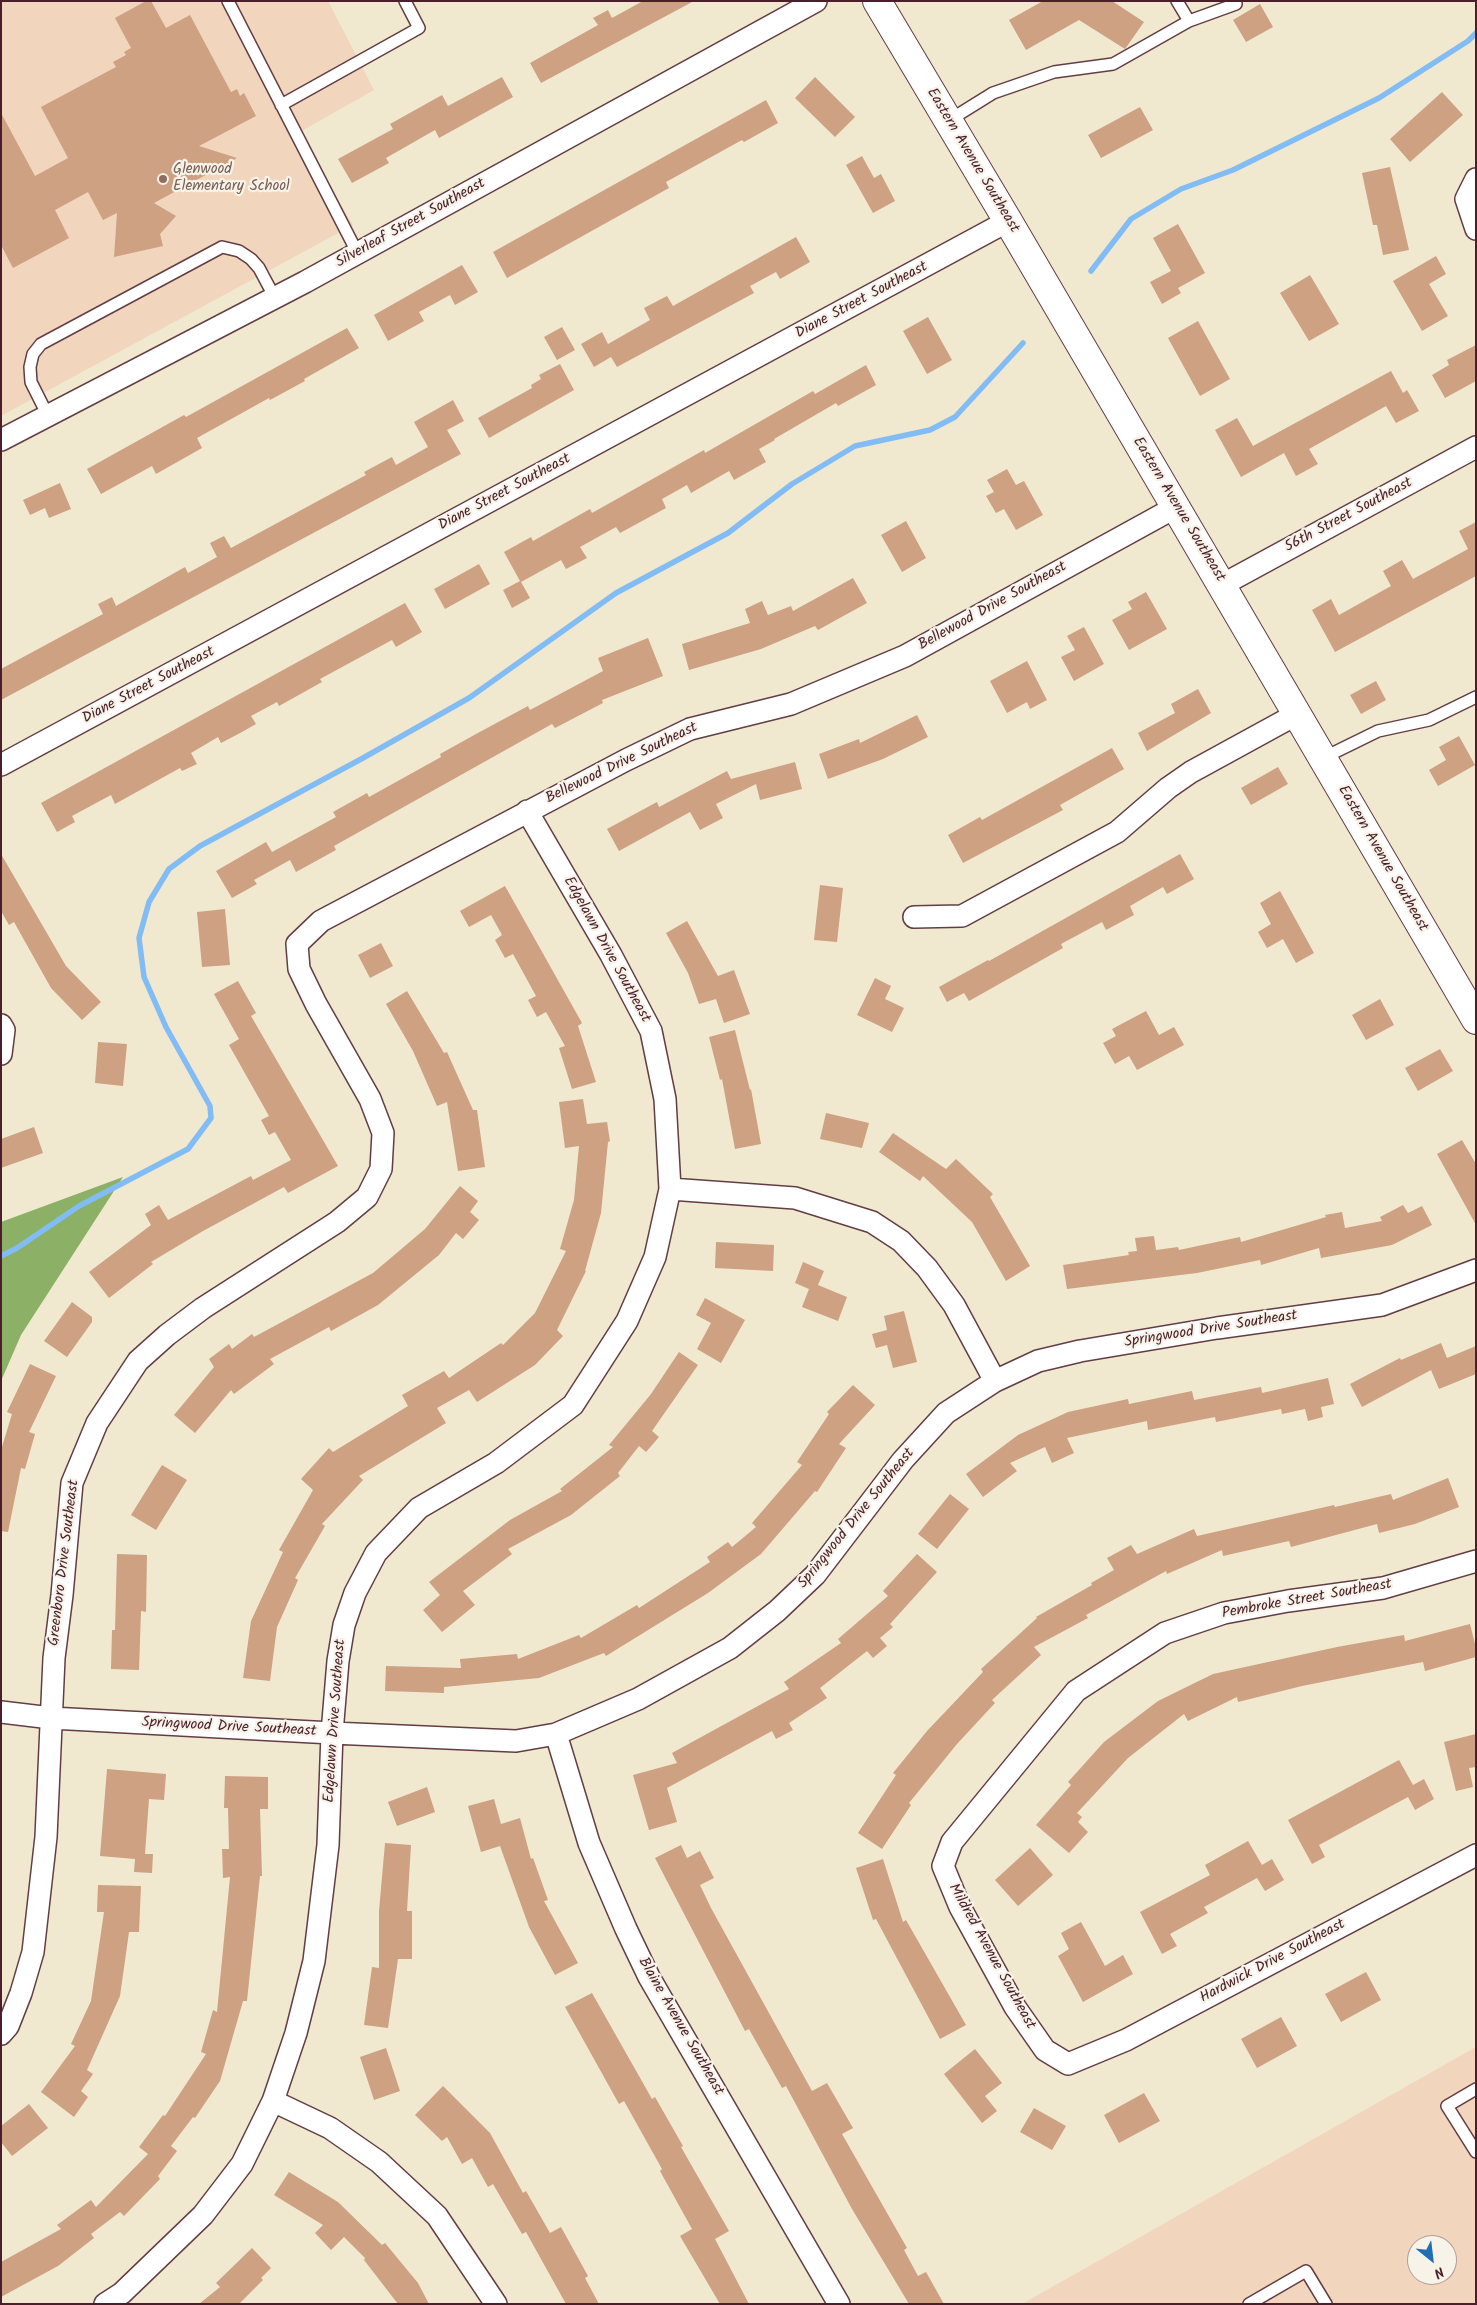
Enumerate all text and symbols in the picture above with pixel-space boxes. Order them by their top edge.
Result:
street label: Eastern Avenue Southeast [922,85,1022,237]
place label: Glenwood Elementary School [173,161,290,196]
marker: Glenwood Elementary School [157,173,169,185]
street label: Silverleaf Street Southeast [333,175,489,273]
street label: Diane Street Southeast [793,259,931,343]
street label: Eastern Avenue Southeast [1128,434,1228,586]
street label: Diane Street Southeast [436,451,574,535]
street label: 56th Street Southeast [1282,475,1416,557]
street label: Bellewood Drive Southeast [916,559,1070,655]
street label: Diane Street Southeast [80,644,218,728]
street label: Bellewood Drive Southeast [543,719,701,809]
street label: Eastern Avenue Southeast [1333,783,1431,935]
street label: Edgelawn Drive Southeast [558,874,654,1026]
street label: Springwood Drive Southeast [1123,1307,1299,1353]
street label: Springwood Drive Southeast [795,1445,919,1593]
street label: Greenboro Drive Southeast [46,1479,84,1647]
street label: Pembroke Street Southeast [1221,1576,1393,1624]
street label: Edgelawn Drive Southeast [321,1639,351,1803]
street label: Springwood Drive Southeast [141,1714,317,1742]
street label: Mildred Avenue Southeast [943,1881,1039,2033]
street label: Hardwick Drive Southeast [1197,1916,1349,2008]
street label: Blaine Avenue Southeast [633,1955,727,2099]
north arrow [1407,2235,1457,2285]
text: N [1430,2260,1448,2284]

